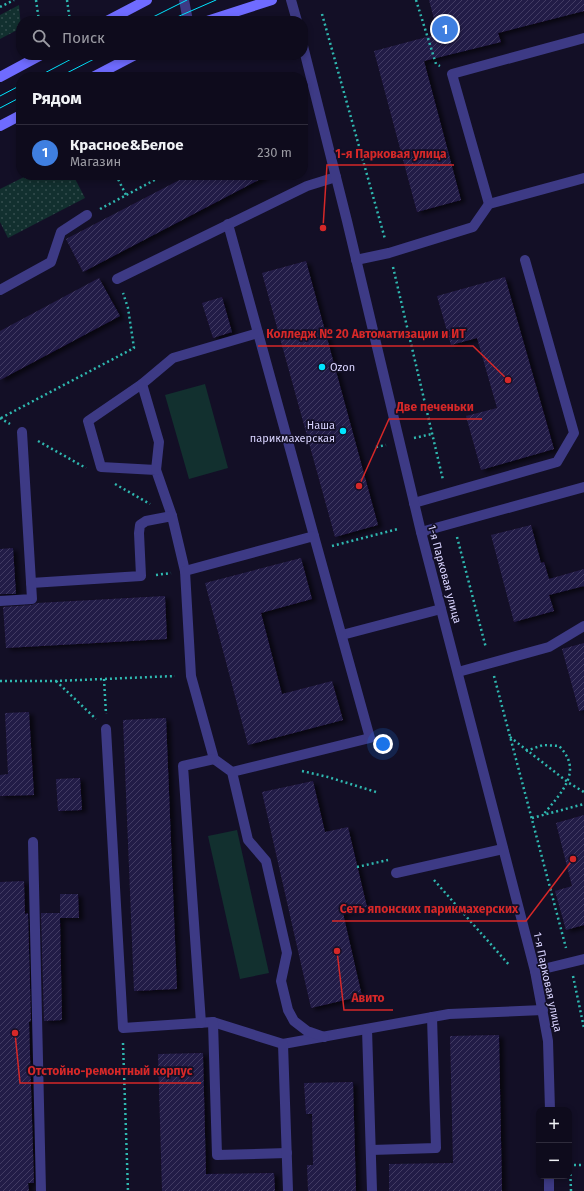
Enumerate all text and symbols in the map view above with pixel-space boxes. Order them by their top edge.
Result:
pin: 1 [432,14,458,44]
search box [16,16,308,60]
icon: search [30,27,52,49]
text: Поиск [62,29,105,47]
text: Рядом [32,88,82,109]
text: Красное&Белое [70,136,183,154]
callout: 1-я Парковая улица [327,141,454,165]
text: 1 [42,145,48,160]
text: 230 m [257,145,292,160]
text: 1-я Парковая улица [335,147,447,161]
text: Магазин [70,154,121,169]
callout: Колледж № 20 Автоматизации и ИТ [258,322,473,346]
text: Колледж № 20 Автоматизации и ИТ [266,327,466,341]
place label: Ozon [330,361,355,374]
marker: Ozon [317,362,327,372]
callout: Две печеньки [389,395,482,419]
text: Две печеньки [395,400,474,414]
place label: Наша парикмахерская [250,419,335,445]
marker: Наша парикмахерская [338,426,348,436]
street label: 1-я Парковая улица [425,523,464,625]
your location [373,734,393,754]
callout: Сеть японских парикмахерских [332,897,526,921]
text: Сеть японских парикмахерских [340,902,519,916]
street label: 1-я Парковая улица [531,931,564,1033]
callout: Авито [344,986,393,1010]
text: Авито [350,991,385,1005]
callout: Отстойно-ремонтный корпус [20,1059,201,1083]
text: Отстойно-ремонтный корпус [28,1064,193,1078]
map controls [536,1107,572,1179]
button: + [536,1107,572,1143]
button: − [536,1143,572,1179]

